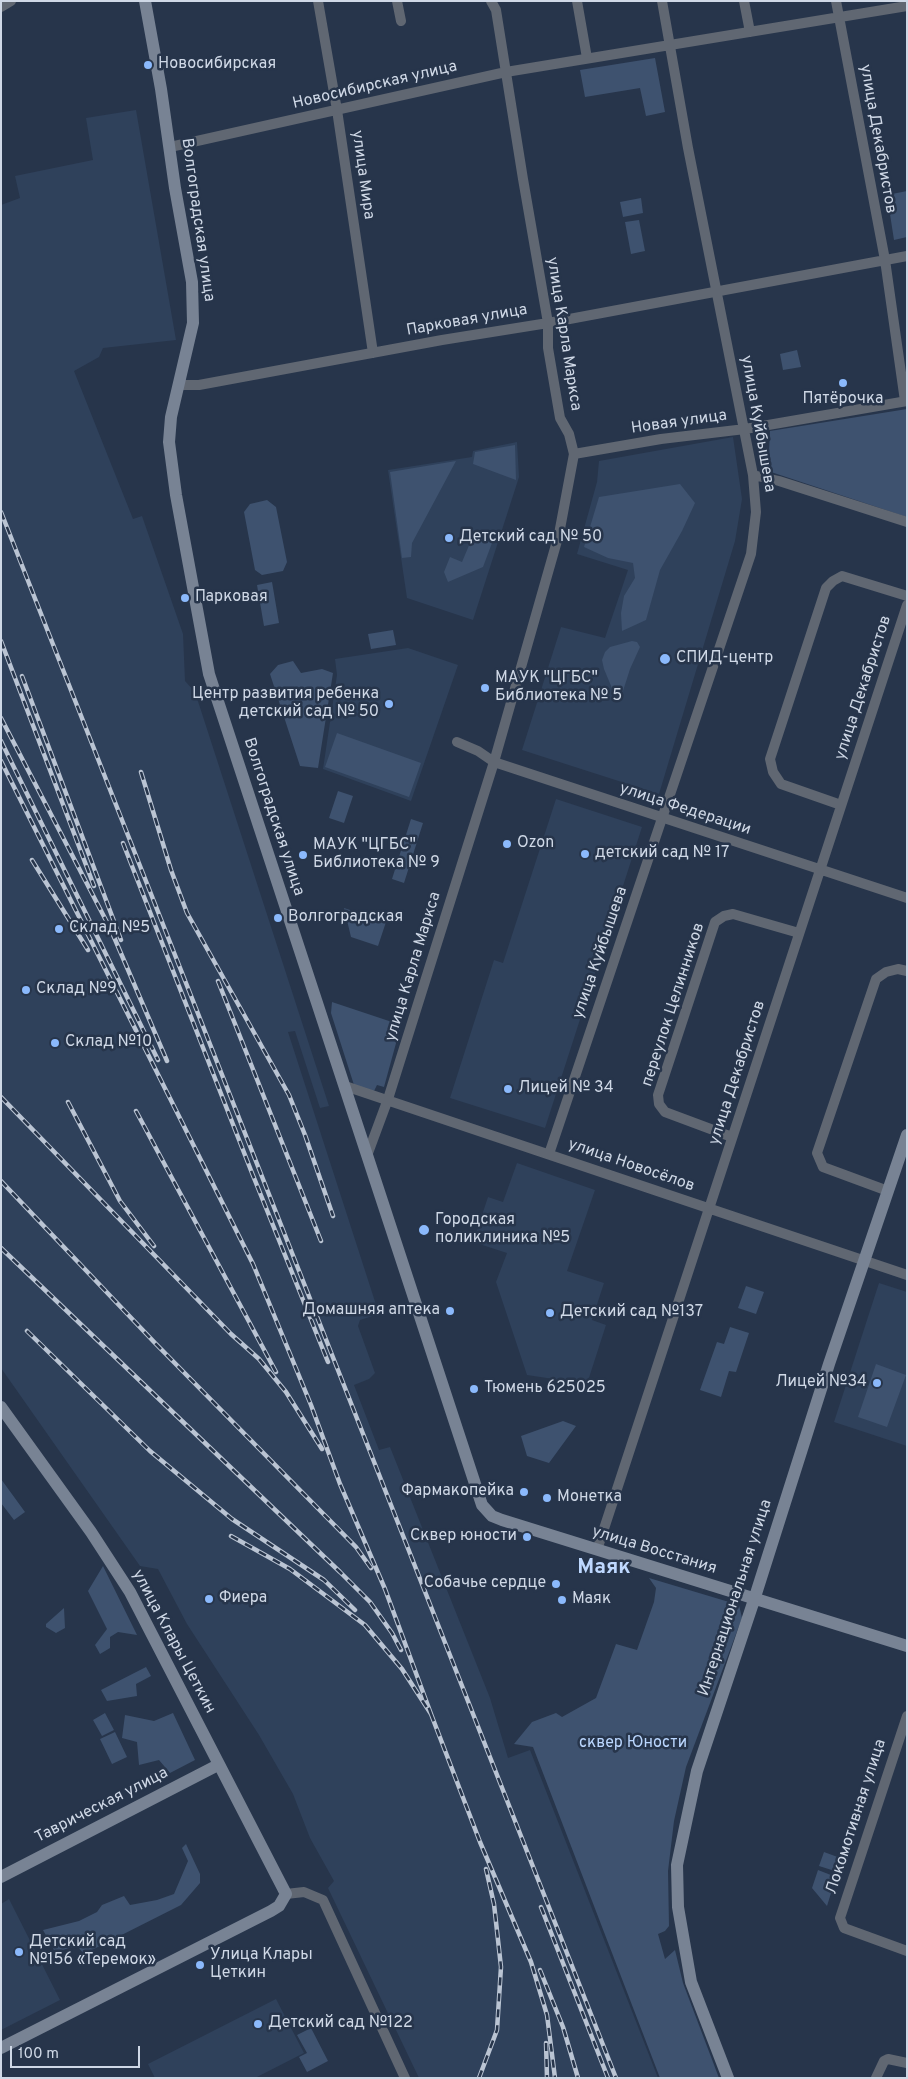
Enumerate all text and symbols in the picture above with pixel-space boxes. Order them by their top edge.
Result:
place label: Новосибирская [158,55,276,75]
street label: Новосибирская улица [291,58,459,114]
marker: Новосибирская [142,59,154,71]
street label: улица Декабристов [854,63,900,215]
street label: улица Мира [346,129,378,221]
street label: Волгоградская улица [176,137,218,303]
street label: улица Карла Маркса [541,256,585,412]
street label: Парковая улица [405,301,529,341]
street label: улица Куйбышева [736,354,778,494]
marker: Пятёрочка [837,377,849,389]
place label: Пятёрочка [803,390,883,410]
street label: Новая улица [630,407,728,439]
place label: Детский сад № 50 [459,528,602,548]
marker: Детский сад № 50 [443,532,455,544]
place label: Парковая [195,588,268,608]
marker: Парковая [179,592,191,604]
street label: улица Декабристов [832,613,896,763]
place label: СПИД-центр [676,649,773,669]
marker: СПИД-центр [658,652,672,666]
place label: МАУК "ЦГБС" Библиотека № 5 [495,669,622,707]
marker: МАУК "ЦГБС" Библиотека № 5 [479,682,491,694]
place label: Центр развития ребенка детский сад № 50 [192,685,379,723]
marker: Центр развития ребенка детский сад № 50 [383,698,395,710]
street label: Волгоградская улица [238,736,308,898]
street label: улица Федерации [617,780,753,840]
place label: Ozon [517,834,554,854]
place label: МАУК "ЦГБС" Библиотека № 9 [313,836,440,874]
marker: Ozon [501,838,513,850]
place label: детский сад № 17 [595,844,729,864]
marker: детский сад № 17 [579,848,591,860]
marker: МАУК "ЦГБС" Библиотека № 9 [297,849,309,861]
street label: улица Куйбышева [569,884,633,1022]
street label: улица Карла Маркса [382,890,446,1044]
place label: Волгоградская [288,908,403,928]
marker: Волгоградская [272,912,284,924]
place label: Склад №5 [69,919,150,939]
street label: переулок Целинников [638,921,710,1089]
marker: Склад №5 [53,923,65,935]
place label: Склад №9 [36,980,117,1000]
marker: Склад №9 [20,984,32,996]
street label: улица Декабристов [706,998,770,1148]
place label: Склад №10 [65,1033,152,1053]
marker: Склад №10 [49,1037,61,1049]
place label: Лицей № 34 [518,1079,614,1099]
marker: Лицей № 34 [502,1083,514,1095]
street label: улица Новосёлов [565,1135,697,1197]
place label: Городская поликлиника №5 [435,1211,570,1249]
marker: Городская поликлиника №5 [417,1223,431,1237]
place label: Домашняя аптека [302,1301,440,1321]
place label: Детский сад №137 [560,1303,703,1323]
marker: Домашняя аптека [444,1305,456,1317]
marker: Детский сад №137 [544,1307,556,1319]
place label: Лицей №34 [775,1373,867,1393]
marker: Лицей №34 [871,1377,883,1389]
place label: Тюмень 625025 [484,1379,606,1399]
marker: Тюмень 625025 [468,1383,480,1395]
place label: Фармакопейка [401,1482,514,1502]
marker: Фармакопейка [518,1486,530,1498]
place label: Монетка [557,1488,622,1508]
marker: Монетка [541,1492,553,1504]
street label: Интернациональная улица [695,1497,777,1699]
street label: улица Восстания [589,1523,719,1579]
place label: Сквер юности [410,1527,517,1547]
marker: Сквер юности [521,1531,533,1543]
district label: Маяк [577,1556,631,1582]
street label: улица Клары Цеткин [127,1567,219,1717]
place label: Собачье сердце [424,1574,546,1594]
marker: Собачье сердце [550,1578,562,1590]
place label: Фиера [219,1589,267,1609]
place label: Маяк [572,1590,611,1610]
marker: Фиера [203,1593,215,1605]
marker: Маяк [556,1594,568,1606]
park label: сквер Юности [579,1734,687,1754]
street label: Локомотивная улица [823,1737,891,1897]
street label: Таврическая улица [32,1764,172,1848]
place label: Детский сад №156 «Теремок» [29,1933,156,1971]
marker: Детский сад №156 «Теремок» [13,1946,25,1958]
place label: Улица Клары Цеткин [210,1946,313,1984]
marker: Улица Клары Цеткин [194,1959,206,1971]
place label: Детский сад №122 [268,2014,413,2034]
marker: Детский сад №122 [252,2018,264,2030]
scale bar [12,2036,142,2068]
text: 100 m [18,2045,59,2064]

